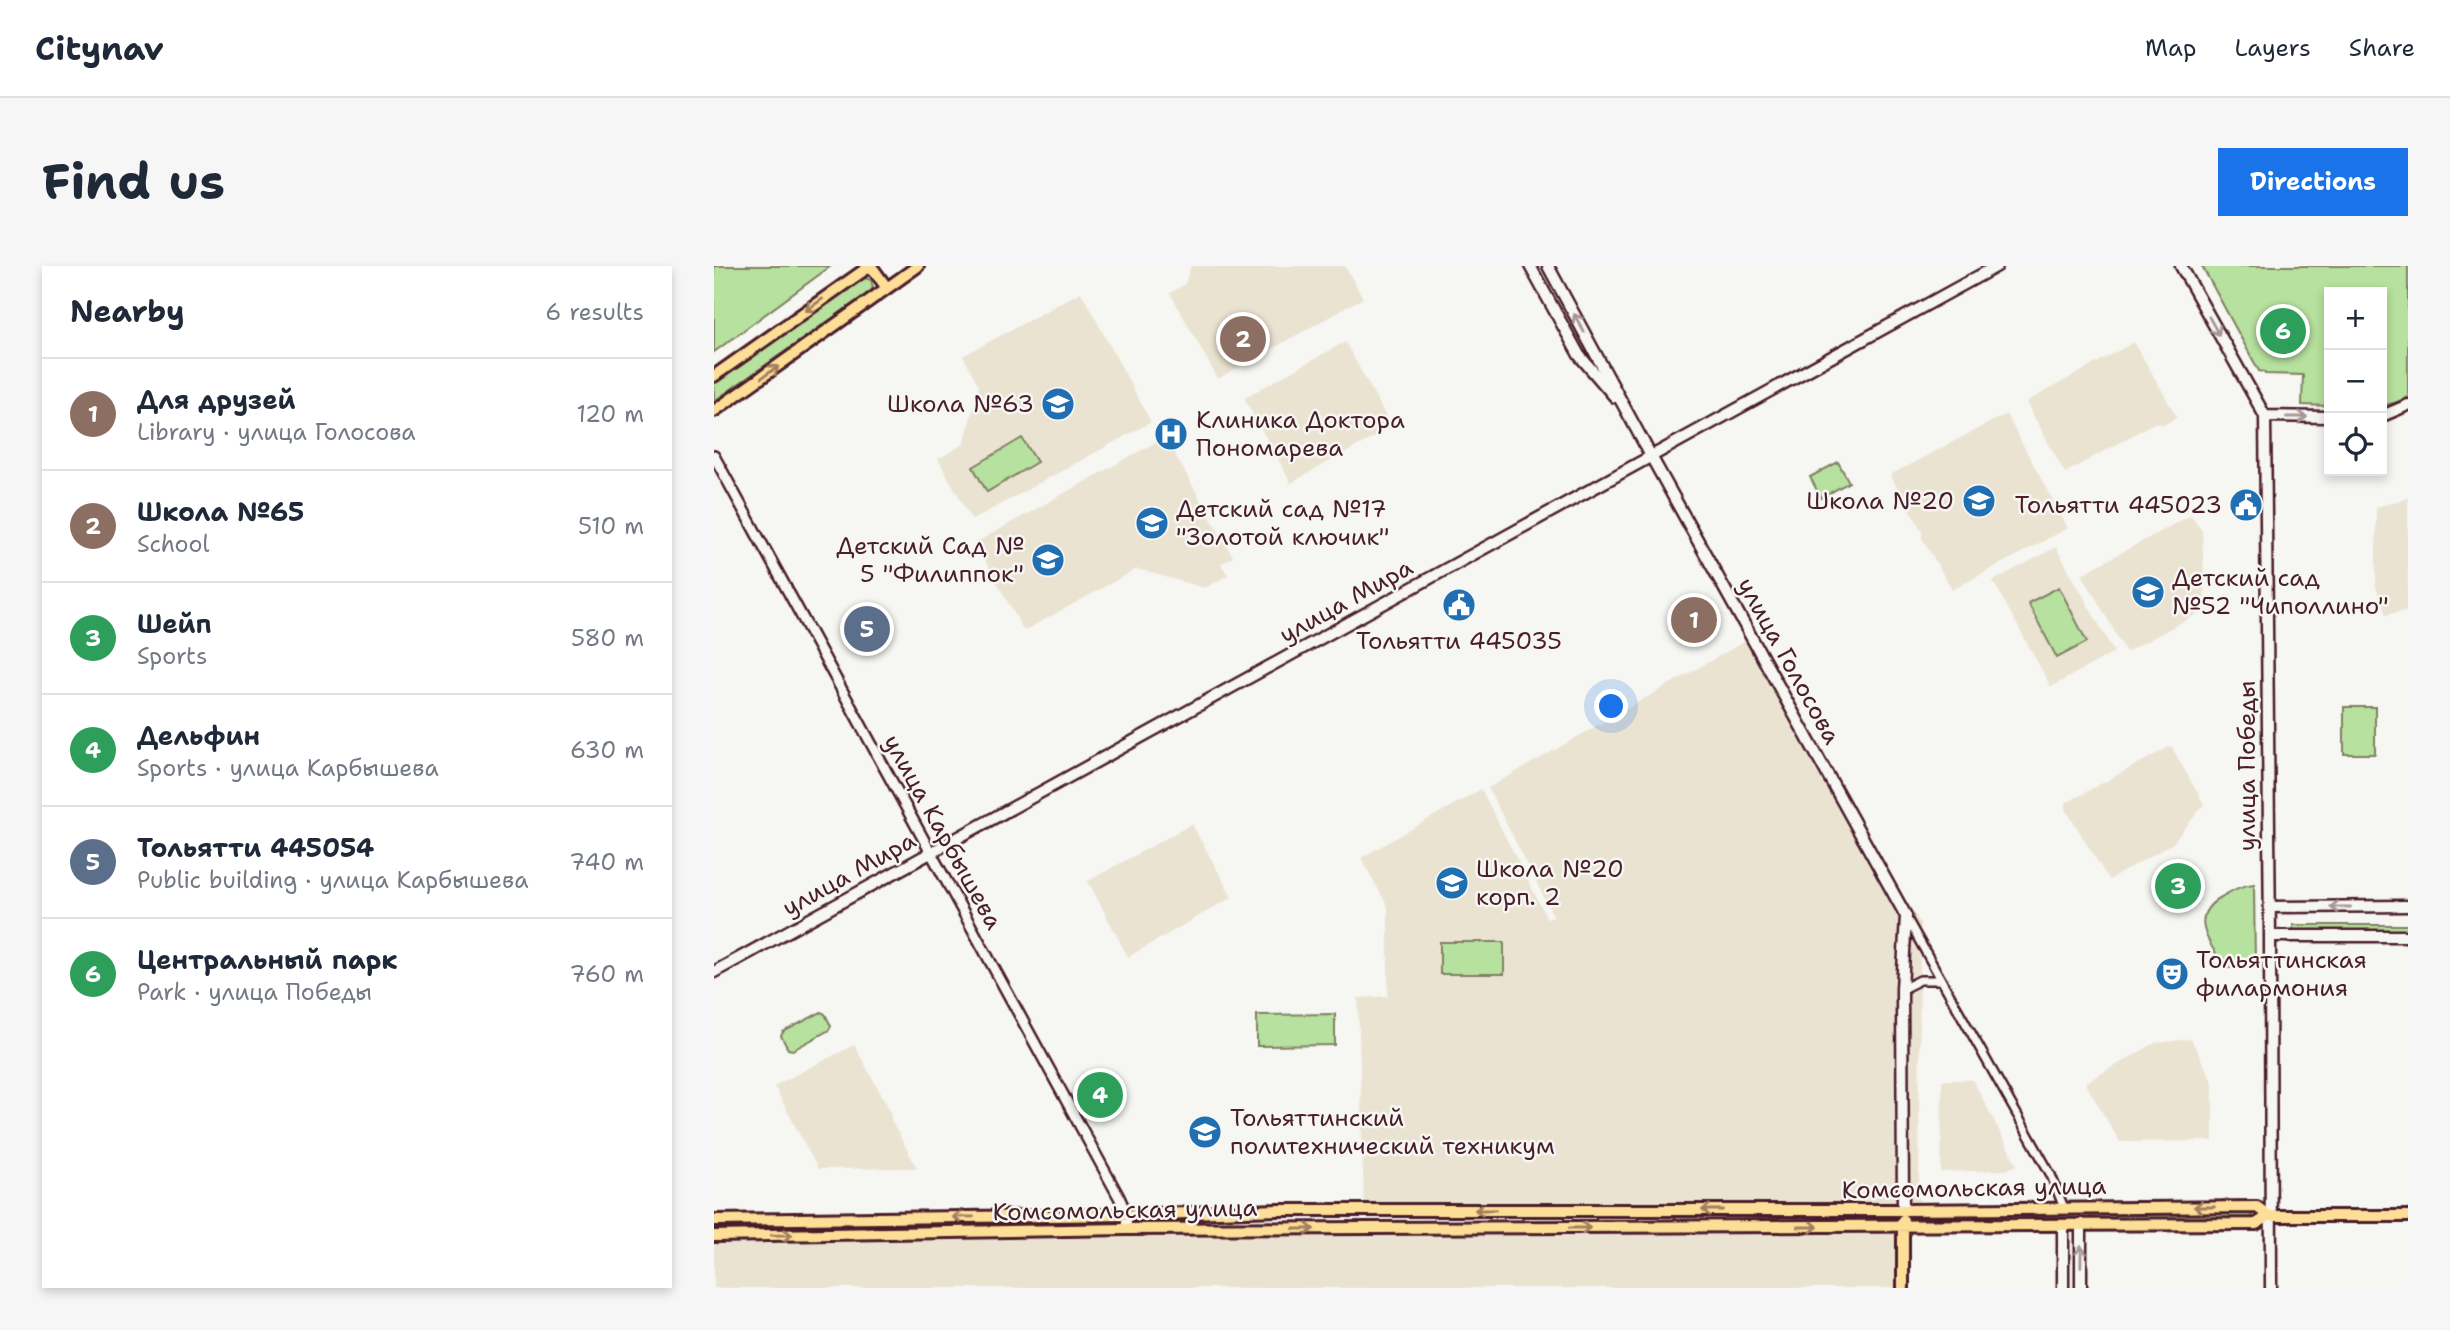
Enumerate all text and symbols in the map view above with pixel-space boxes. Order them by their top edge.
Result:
text: Citynav [35,26,164,71]
text: Map [2145,32,2196,64]
text: Layers [2234,32,2311,64]
text: Share [2349,32,2415,64]
button: Directions [2218,148,2408,216]
text: Find us [42,149,225,215]
map controls [2324,287,2387,476]
button: + [2324,287,2387,350]
text: Nearby [70,291,185,332]
text: 6 results [545,297,644,327]
one-way arrow [805,298,824,312]
pin: 6 [2260,305,2306,357]
pin: 2 [1220,313,1266,365]
one-way arrow [1572,313,1586,333]
one-way arrow [2207,315,2221,335]
button: − [2324,350,2387,413]
one-way arrow [760,365,779,379]
text: Для друзей [137,382,296,417]
school or university icon: Школа №63 [1039,385,1077,423]
place label: Школа №63 [887,388,1034,420]
text: 1 [88,399,98,429]
text: 120 m [576,399,644,429]
place label: Клиника Доктора Пономарева [1196,404,1405,464]
one-way arrow [2286,410,2309,424]
button: locate [2324,413,2387,476]
hospital icon: Клиника Доктора Пономарева [1152,415,1190,453]
text: Library · улица Голосова [137,417,416,447]
school or university icon: Школа №20 [1960,482,1998,520]
place label: Школа №20 [1806,485,1954,517]
public building icon: Тольятти 445023 [2227,486,2265,524]
place label: Тольятти 445023 [2015,489,2222,521]
place label: Детский сад №17 "Золотой ключик" [1176,493,1390,553]
text: Школа №65 [137,494,304,529]
school or university icon: Детский сад №17 "Золотой ключик" [1133,504,1171,542]
text: 2 [85,511,101,541]
text: 510 m [578,511,644,541]
text: School [137,529,209,559]
place label: Детский Сад № 5 "Филиппок" [836,530,1024,590]
school or university icon: Детский Сад № 5 "Филиппок" [1029,541,1067,579]
street label: улица Мира [1274,551,1418,651]
place label: Детский сад №52 "Чиполлино" [2172,562,2389,622]
street label: улица Голосова [1730,572,1848,750]
school or university icon: Детский сад №52 "Чиполлино" [2129,573,2167,611]
public building icon: Тольятти 445035 [1440,586,1478,624]
pin: 1 [1671,594,1717,646]
pin: 5 [844,603,890,655]
text: Шейп [137,606,212,641]
text: 3 [85,623,101,653]
text: 580 m [571,623,644,653]
place label: Тольятти 445035 [1356,625,1562,657]
text: Sports [137,641,208,671]
street label: улица Победы [2231,681,2263,851]
your location [1594,689,1628,723]
text: Дельфин [137,718,260,753]
street label: улица Карбышева [876,729,1010,935]
text: 4 [85,735,101,765]
text: 630 m [570,735,644,765]
text: Sports · улица Карбышева [137,753,439,783]
street label: улица Мира [777,824,921,924]
text: Тольятти 445054 [137,830,374,865]
text: 5 [86,847,100,877]
text: 740 m [569,847,644,877]
place label: Школа №20 корп. 2 [1476,853,1624,913]
pin: 3 [2155,860,2201,912]
school or university icon: Школа №20 корп. 2 [1433,864,1471,902]
text: Public building · улица Карбышева [137,865,529,895]
one-way arrow [2329,900,2352,914]
text: Центральный парк [137,942,398,977]
place label: Тольяттинская филармония [2196,944,2367,1004]
theatre icon: Тольяттинская филармония [2153,955,2191,993]
text: 6 [85,959,101,989]
text: 760 m [570,959,644,989]
text: Park · улица Победы [137,977,372,1007]
pin: 4 [1077,1069,1123,1121]
place label: Тольяттинский политехнический техникум [1230,1102,1555,1162]
school or university icon: Тольяттинский политехнический техникум [1186,1113,1224,1151]
street label: Комсомольская улица [1841,1170,2107,1206]
street label: Комсомольская улица [992,1192,1258,1228]
one-way arrow [2193,1200,2216,1214]
one-way arrow [1473,1203,1496,1217]
one-way arrow [1701,1203,1724,1217]
one-way arrow [952,1210,975,1224]
one-way arrow [1796,1220,1819,1234]
one-way arrow [1568,1221,1591,1235]
one-way arrow [1292,1222,1315,1236]
one-way arrow [770,1228,793,1242]
one-way arrow [2074,1245,2088,1268]

